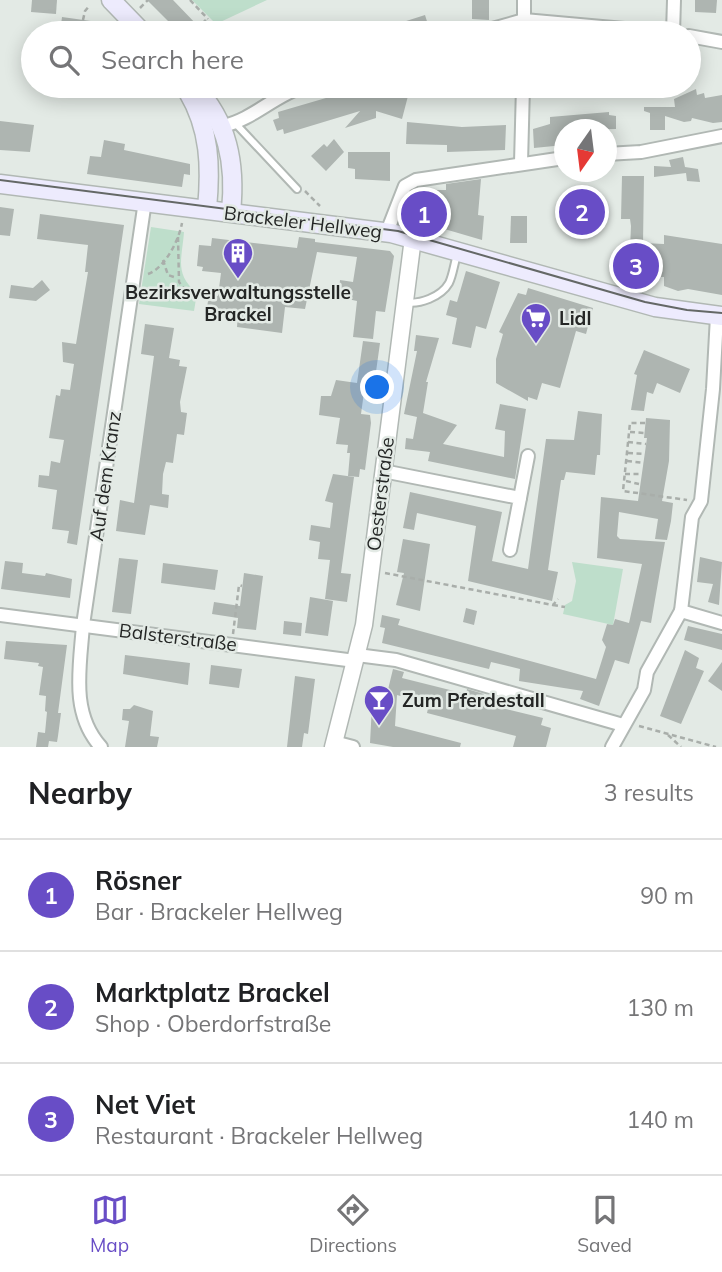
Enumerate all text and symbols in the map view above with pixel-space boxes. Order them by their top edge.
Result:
search box [21,21,701,98]
icon: search [45,41,83,79]
text: Search here [101,43,244,76]
north arrow [554,119,617,182]
pin: 2 [559,186,605,238]
pin: 1 [401,188,447,240]
street label: Brackeler Hellweg [223,200,383,244]
building icon: Bezirksverwaltungsstelle Brackel [221,236,255,280]
pin: 3 [613,240,659,292]
place label: Bezirksverwaltungsstelle Brackel [125,280,351,326]
supermarket icon: Lidl [519,301,553,345]
place label: Lidl [559,306,591,330]
your location [360,370,394,404]
street label: Auf dem Kranz [84,409,126,543]
street label: Oesterstraße [361,436,399,552]
street label: Balsterstraße [118,618,238,656]
bar icon: Zum Pferdestall [362,683,396,727]
place label: Zum Pferdestall [402,688,545,712]
text: Nearby [28,774,132,812]
text: 3 results [604,778,694,807]
text: Rösner [95,864,181,897]
text: 1 [44,881,58,910]
text: 90 m [640,881,694,910]
text: Bar · Brackeler Hellweg [95,897,343,926]
text: Marktplatz Brackel [95,976,330,1009]
text: 2 [44,993,58,1022]
text: 130 m [626,993,694,1022]
text: Shop · Oberdorfstraße [95,1009,331,1038]
text: Net Viet [95,1088,195,1121]
text: 3 [44,1105,58,1134]
text: 140 m [626,1105,694,1134]
text: Restaurant · Brackeler Hellweg [95,1121,423,1150]
tab: Map [90,1191,129,1257]
tab: Directions [309,1191,397,1257]
tab: Saved [577,1191,632,1257]

